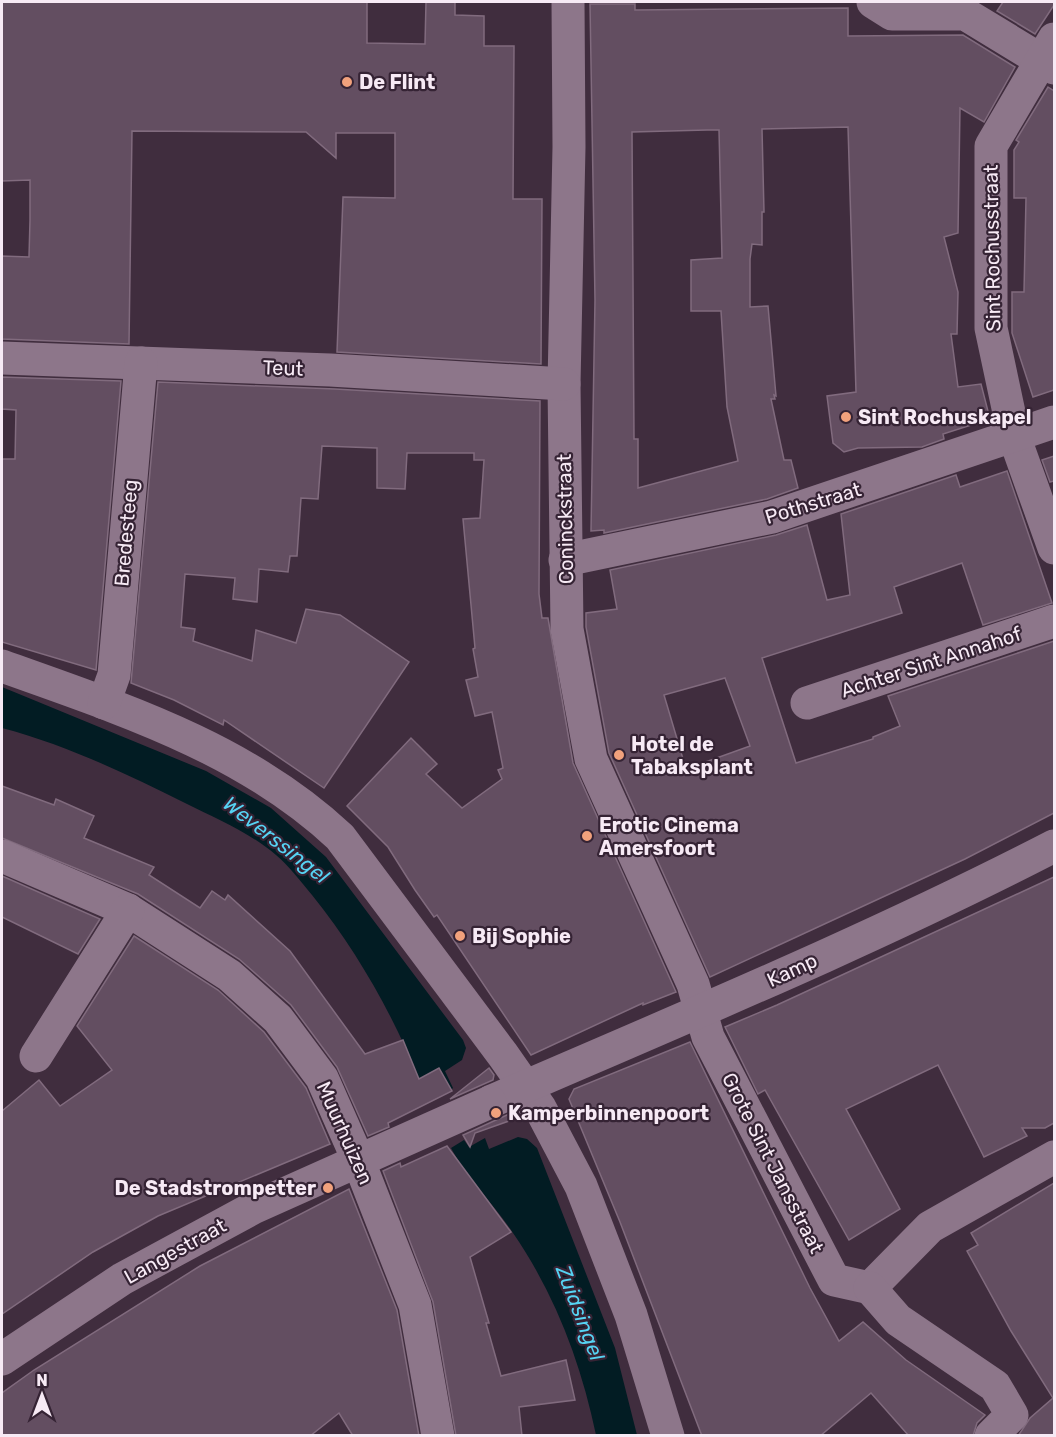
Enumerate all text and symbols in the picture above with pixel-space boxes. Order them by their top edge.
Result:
place label: De Flint [359,70,435,94]
marker: De Flint [340,75,354,89]
street label: Sint Rochusstraat [979,164,1005,332]
street label: Teut [262,355,304,381]
place label: Sint Rochuskapel [858,405,1031,429]
marker: Sint Rochuskapel [839,410,853,424]
street label: Coninckstraat [552,453,578,584]
street label: Pothstraat [762,477,864,529]
street label: Bredesteeg [109,478,143,588]
street label: Achter Sint Annahof [838,621,1025,703]
place label: Hotel de Tabaksplant [631,732,753,779]
marker: Hotel de Tabaksplant [612,748,626,762]
water label: Weverssingel [219,791,335,889]
place label: Erotic Cinema Amersfoort [599,813,739,860]
marker: Erotic Cinema Amersfoort [580,829,594,843]
place label: Bij Sophie [472,924,571,948]
marker: Bij Sophie [453,929,467,943]
street label: Kamp [763,948,821,992]
street label: Grote Sint Jansstraat [717,1069,829,1257]
street label: Muurhuizen [312,1078,378,1188]
place label: Kamperbinnenpoort [508,1101,709,1125]
marker: Kamperbinnenpoort [489,1106,503,1120]
place label: De Stadstrompetter [115,1176,316,1200]
marker: De Stadstrompetter [321,1181,335,1195]
street label: Langestraat [120,1213,230,1289]
water label: Zuidsingel [550,1261,610,1365]
north arrow [12,1365,72,1425]
text: N [36,1371,48,1390]

